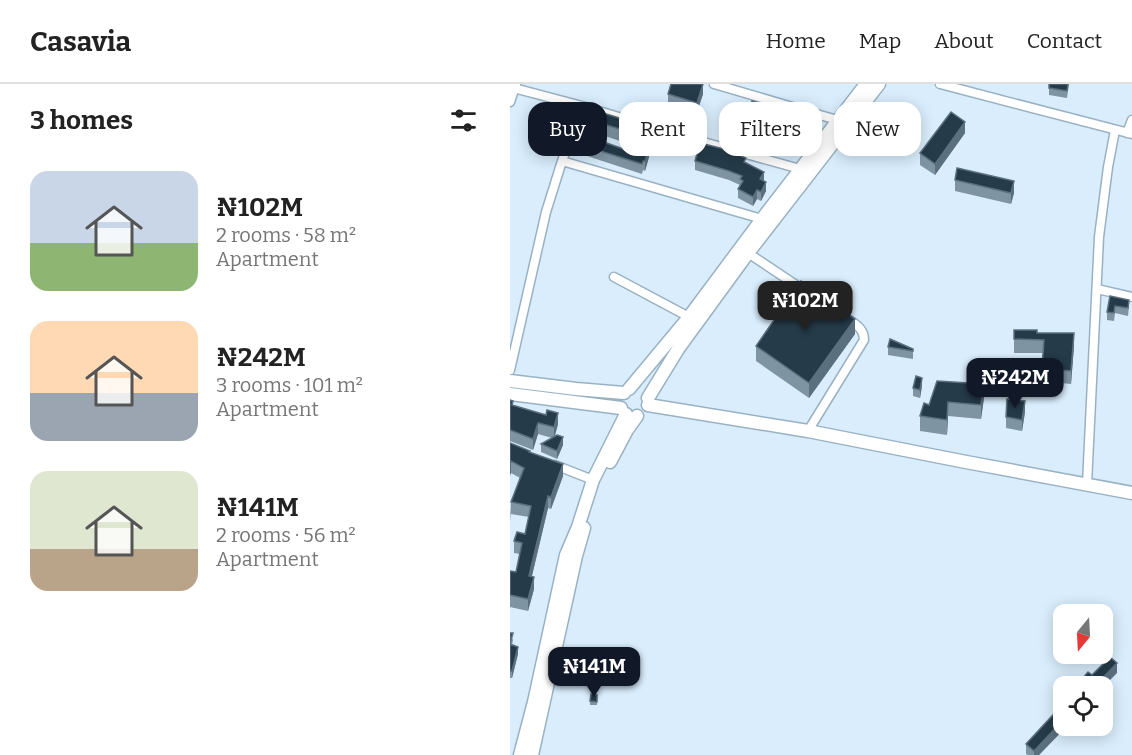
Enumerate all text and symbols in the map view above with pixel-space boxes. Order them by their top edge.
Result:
text: Casavia [30,25,131,58]
text: Home [766,28,826,54]
text: Map [859,28,901,54]
text: About [934,28,994,54]
text: Contact [1027,28,1102,54]
chip: Buy [528,102,607,156]
chip: Rent [619,102,707,156]
chip: Filters [719,102,822,156]
chip: New [834,102,921,156]
icon: filters [447,104,480,137]
text: 3 homes [30,105,133,136]
text: ₦102M [216,192,303,223]
icon: home [78,195,150,267]
text: 2 rooms · 58 m² [216,223,356,247]
text: Apartment [216,247,319,271]
pin: ₦102M [763,281,847,332]
text: ₦102M [772,288,838,312]
text: ₦242M [216,342,306,373]
icon: home [78,345,150,417]
pin: ₦242M [973,358,1057,409]
text: ₦242M [981,365,1049,389]
text: 3 rooms · 101 m² [216,373,363,397]
text: Apartment [216,397,319,421]
text: ₦141M [216,492,299,523]
icon: home [78,495,150,567]
text: 2 rooms · 56 m² [216,523,356,547]
text: Apartment [216,547,319,571]
north arrow [1053,604,1113,664]
map controls [1053,604,1113,736]
pin: ₦141M [552,647,636,698]
text: ₦141M [562,654,626,678]
button: locate [1053,676,1113,736]

